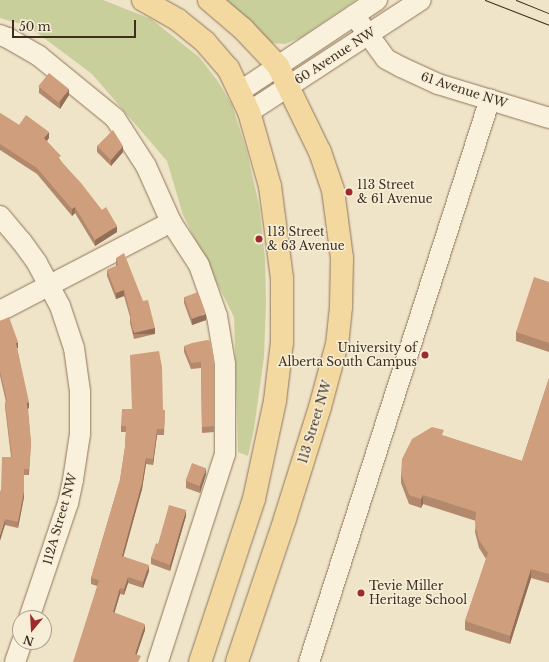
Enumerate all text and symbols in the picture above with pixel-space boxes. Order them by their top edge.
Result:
scale bar [14,12,138,38]
text: 50 m [19,19,51,34]
street label: 60 Avenue NW [292,24,378,88]
street label: 61 Avenue NW [419,69,509,111]
place label: 113 Street & 61 Avenue [357,178,433,206]
marker: 113 Street & 61 Avenue [344,187,354,197]
place label: 113 Street & 63 Avenue [267,225,345,253]
marker: 113 Street & 63 Avenue [254,234,264,244]
place label: University of Alberta South Campus [278,341,417,369]
marker: University of Alberta South Campus [420,350,430,360]
street label: 113 Street NW [296,379,334,465]
street label: 112A Street NW [40,471,80,567]
place label: Tevie Miller Heritage School [369,579,467,607]
marker: Tevie Miller Heritage School [356,588,366,598]
north arrow [12,610,52,650]
text: N [22,632,36,649]

